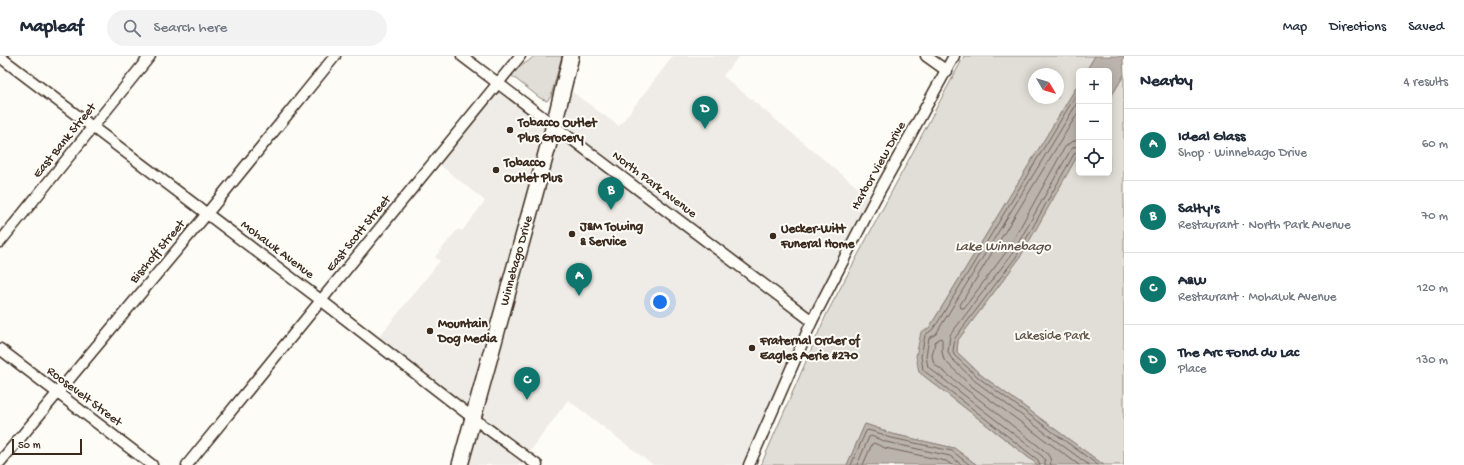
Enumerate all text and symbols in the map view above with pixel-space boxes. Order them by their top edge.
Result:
search box [107,10,387,46]
text: Mapleaf [20,16,83,39]
icon: search [121,17,143,39]
text: Search here [153,19,227,37]
text: Map [1283,19,1307,36]
text: Directions [1329,19,1386,36]
text: Saved [1408,19,1444,36]
north arrow [1028,68,1064,104]
map controls [1076,68,1112,176]
button: + [1076,68,1112,104]
text: Nearby [1140,72,1193,92]
text: 4 results [1404,75,1448,90]
pin: D [692,96,718,129]
street label: East Bank Street [30,99,101,181]
button: − [1076,104,1112,140]
place label: Tobacco Outlet Plus Grocery [517,116,598,146]
street label: Harbor View Drive [848,119,910,213]
marker: Tobacco Outlet Plus Grocery [505,125,515,135]
text: Ideal Glass [1178,128,1245,146]
text: A [1149,137,1157,152]
text: 60 m [1422,137,1448,152]
button: locate [1076,140,1112,176]
text: Shop · Winnebago Drive [1178,146,1307,161]
street label: North Park Avenue [609,148,700,222]
place label: Tobacco Outlet Plus [503,156,563,186]
marker: Tobacco Outlet Plus [491,165,501,175]
pin: B [598,177,624,210]
street label: East Scott Street [324,191,395,275]
text: Salty's [1178,200,1219,218]
text: B [1150,209,1156,224]
text: 70 m [1422,209,1448,224]
street label: Winnebago Drive [497,214,536,307]
street label: Bischoff Street [127,216,190,288]
street label: Mohawk Avenue [237,218,317,283]
text: Restaurant · North Park Avenue [1178,218,1351,233]
place label: J&M Towing & Service [579,220,644,250]
place label: Uecker-Witt Funeral Home [780,222,856,252]
marker: J&M Towing & Service [567,229,577,239]
marker: Uecker-Witt Funeral Home [768,231,778,241]
water label: Lake Winnebago [955,239,1051,256]
pin: A [566,263,592,296]
text: A&W [1178,272,1207,290]
text: C [1149,281,1157,296]
text: 120 m [1417,281,1448,296]
text: Restaurant · Mohawk Avenue [1178,290,1336,305]
your location [650,292,670,312]
place label: Mountain Dog Media [437,317,498,347]
marker: Mountain Dog Media [425,326,435,336]
park label: Lakeside Park [1015,329,1090,344]
place label: Fraternal Order of Eagles Aerie #270 [759,333,862,364]
marker: Fraternal Order of Eagles Aerie #270 [747,343,757,353]
text: The Arc Fond du Lac [1178,344,1299,362]
text: D [1149,353,1157,368]
text: 130 m [1416,353,1448,368]
text: Place [1178,362,1206,377]
street label: Roosevelt Street [43,364,126,431]
pin: C [514,367,540,400]
scale bar [12,437,82,456]
text: 50 m [18,440,40,452]

